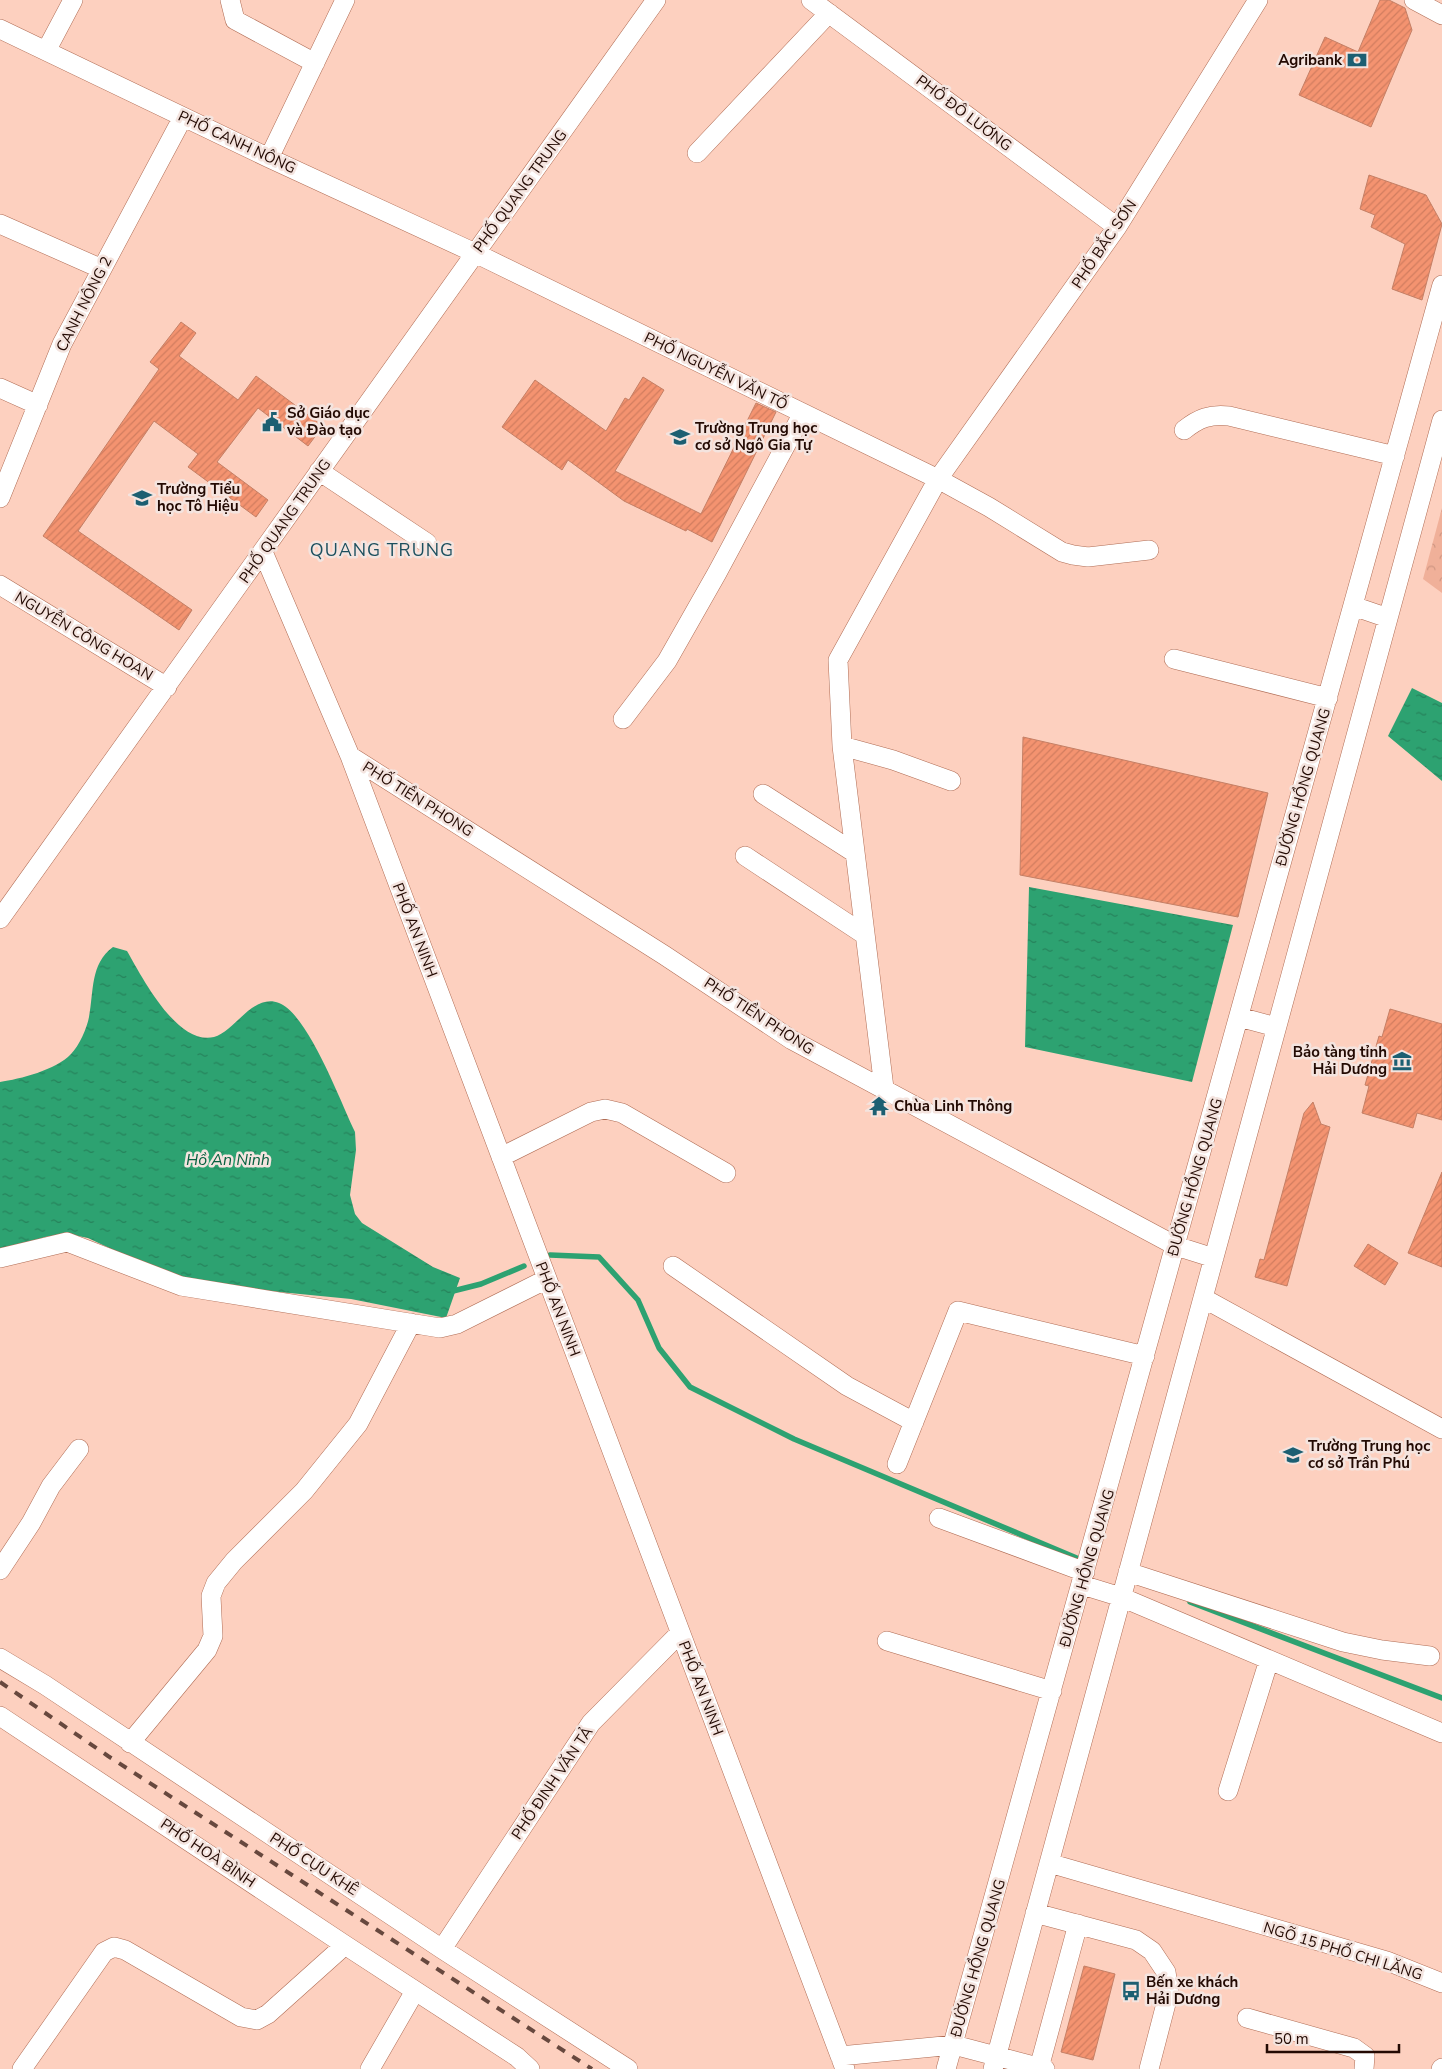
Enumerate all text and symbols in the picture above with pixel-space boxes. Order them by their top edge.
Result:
bank icon: Agribank [1346,49,1368,71]
place label: Agribank [1278,50,1343,70]
street label: PHỐ ĐÔ LƯƠNG [912,69,1017,156]
street label: PHỐ CANH NÔNG [175,104,300,178]
street label: PHỐ QUANG TRUNG [467,124,571,256]
street label: PHỐ BẮC SƠN [1065,195,1141,292]
street label: CANH NÔNG 2 [50,252,117,355]
street label: PHỐ NGUYỄN VĂN TỐ [641,326,792,414]
place label: Sở Giáo dục và Đào tạo [286,403,370,440]
public building icon: Sở Giáo dục và Đào tạo [261,411,283,433]
place label: Trường Trung học cơ sở Ngô Gia Tự [695,418,817,455]
school or university icon: Trường Trung học cơ sở Ngô Gia Tự [669,426,691,448]
street label: PHỐ QUANG TRUNG [233,454,335,587]
place label: Trường Tiểu học Tô Hiệu [157,479,240,516]
school or university icon: Trường Tiểu học Tô Hiệu [131,487,153,509]
district label: QUANG TRUNG [310,538,454,562]
street label: NGUYỄN CÔNG HOAN [11,585,158,685]
street label: ĐƯỜNG HỒNG QUANG [1269,705,1335,869]
street label: PHỐ TIỀN PHONG [359,755,478,841]
street label: PHỐ AN NINH [388,879,444,980]
street label: PHỐ TIỀN PHONG [700,971,819,1059]
place label: Bảo tàng tỉnh Hải Dương [1293,1042,1387,1079]
museum icon: Bảo tàng tỉnh Hải Dương [1391,1050,1413,1072]
temple icon: Chùa Linh Thông [868,1095,890,1117]
street label: ĐƯỜNG HỒNG QUANG [1161,1095,1227,1259]
place label: Chùa Linh Thông [894,1096,1012,1116]
water label: Hồ An Ninh [186,1149,270,1171]
street label: PHỐ AN NINH [531,1258,587,1359]
place label: Trường Trung học cơ sở Trần Phú [1308,1436,1430,1473]
school or university icon: Trường Trung học cơ sở Trần Phú [1282,1444,1304,1466]
street label: ĐƯỜNG HỒNG QUANG [1053,1486,1119,1650]
street label: PHỐ AN NINH [674,1637,730,1738]
street label: PHỐ ĐINH VĂN TẢ [505,1722,597,1843]
street label: PHỐ HOÀ BÌNH [157,1812,260,1892]
street label: PHỐ CỰU KHÊ [266,1826,363,1900]
street label: ĐƯỜNG HỒNG QUANG [944,1876,1010,2040]
street label: NGÕ 15 PHỐ CHI LĂNG [1261,1915,1426,1985]
place label: Bến xe khách Hải Dương [1146,1972,1238,2009]
bus stop icon: Bến xe khách Hải Dương [1120,1980,1142,2002]
scale bar [1267,2022,1400,2054]
text: 50 m [1274,2029,1309,2049]

